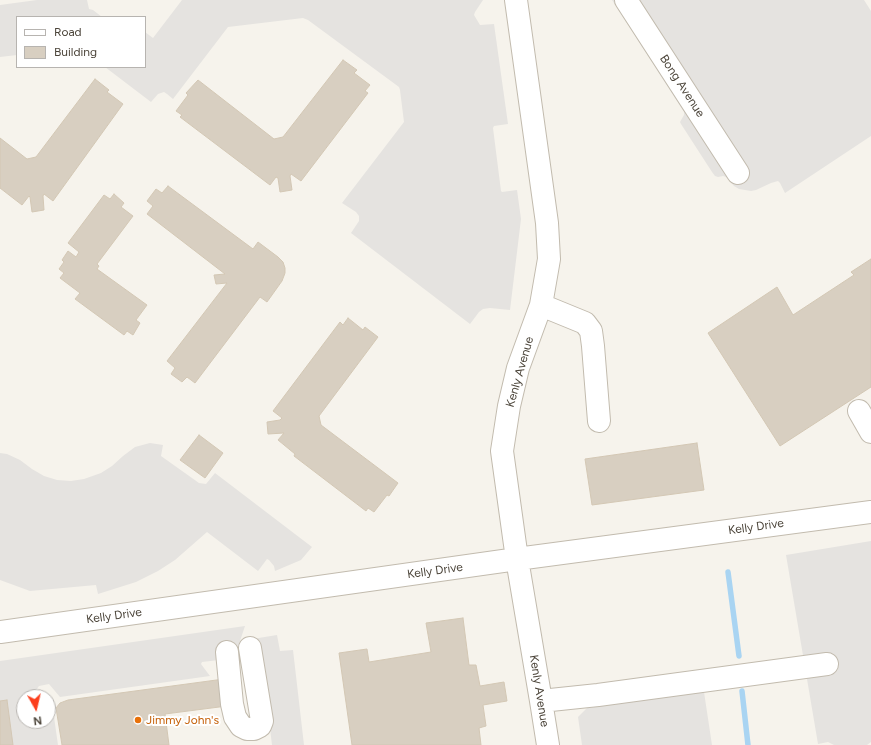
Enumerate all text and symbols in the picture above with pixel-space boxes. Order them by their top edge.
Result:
legend [16,16,146,68]
text: Road [54,25,82,39]
text: Building [54,45,97,59]
street label: Bong Avenue [656,52,708,120]
street label: Kenly Avenue [503,335,537,409]
street label: Kelly Drive [727,516,785,538]
street label: Kelly Drive [406,560,464,582]
street label: Kelly Drive [85,605,143,627]
street label: Kenly Avenue [526,654,552,728]
north arrow [16,689,56,729]
text: N [32,713,43,727]
place label: Jimmy John's [146,713,219,727]
marker: Jimmy John's [133,715,143,725]

